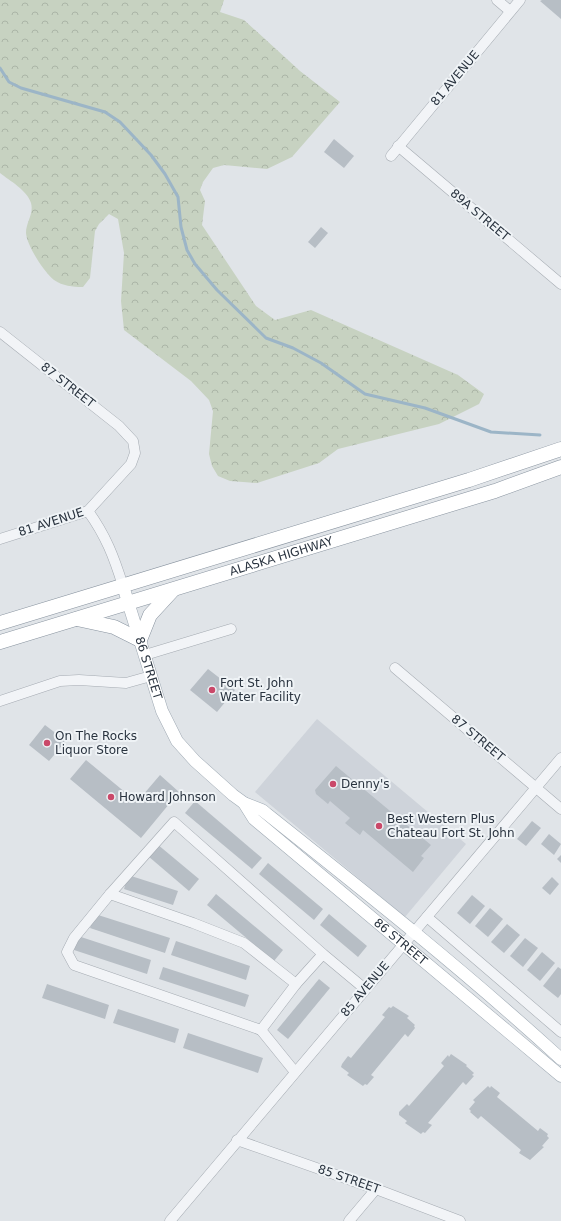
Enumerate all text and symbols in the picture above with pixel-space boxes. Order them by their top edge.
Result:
street label: 81 AVENUE [428,48,482,108]
street label: 89A STREET [448,186,513,244]
street label: 87 STREET [38,360,98,411]
street label: 81 AVENUE [17,505,85,539]
street label: ALASKA HIGHWAY [228,534,335,579]
street label: 86 STREET [132,635,165,702]
place label: Fort St. John Water Facility [220,676,301,704]
marker: Fort St. John Water Facility [207,685,217,695]
street label: 87 STREET [449,712,508,765]
place label: On The Rocks Liquor Store [55,729,137,757]
marker: On The Rocks Liquor Store [42,738,52,748]
place label: Denny's [341,777,390,791]
marker: Denny's [328,779,338,789]
place label: Howard Johnson [119,790,216,804]
marker: Howard Johnson [106,792,116,802]
place label: Best Western Plus Chateau Fort St. John [387,812,515,840]
marker: Best Western Plus Chateau Fort St. John [374,821,384,831]
street label: 86 STREET [371,915,430,968]
street label: 85 AVENUE [338,959,392,1019]
street label: 85 STREET [316,1162,383,1196]

